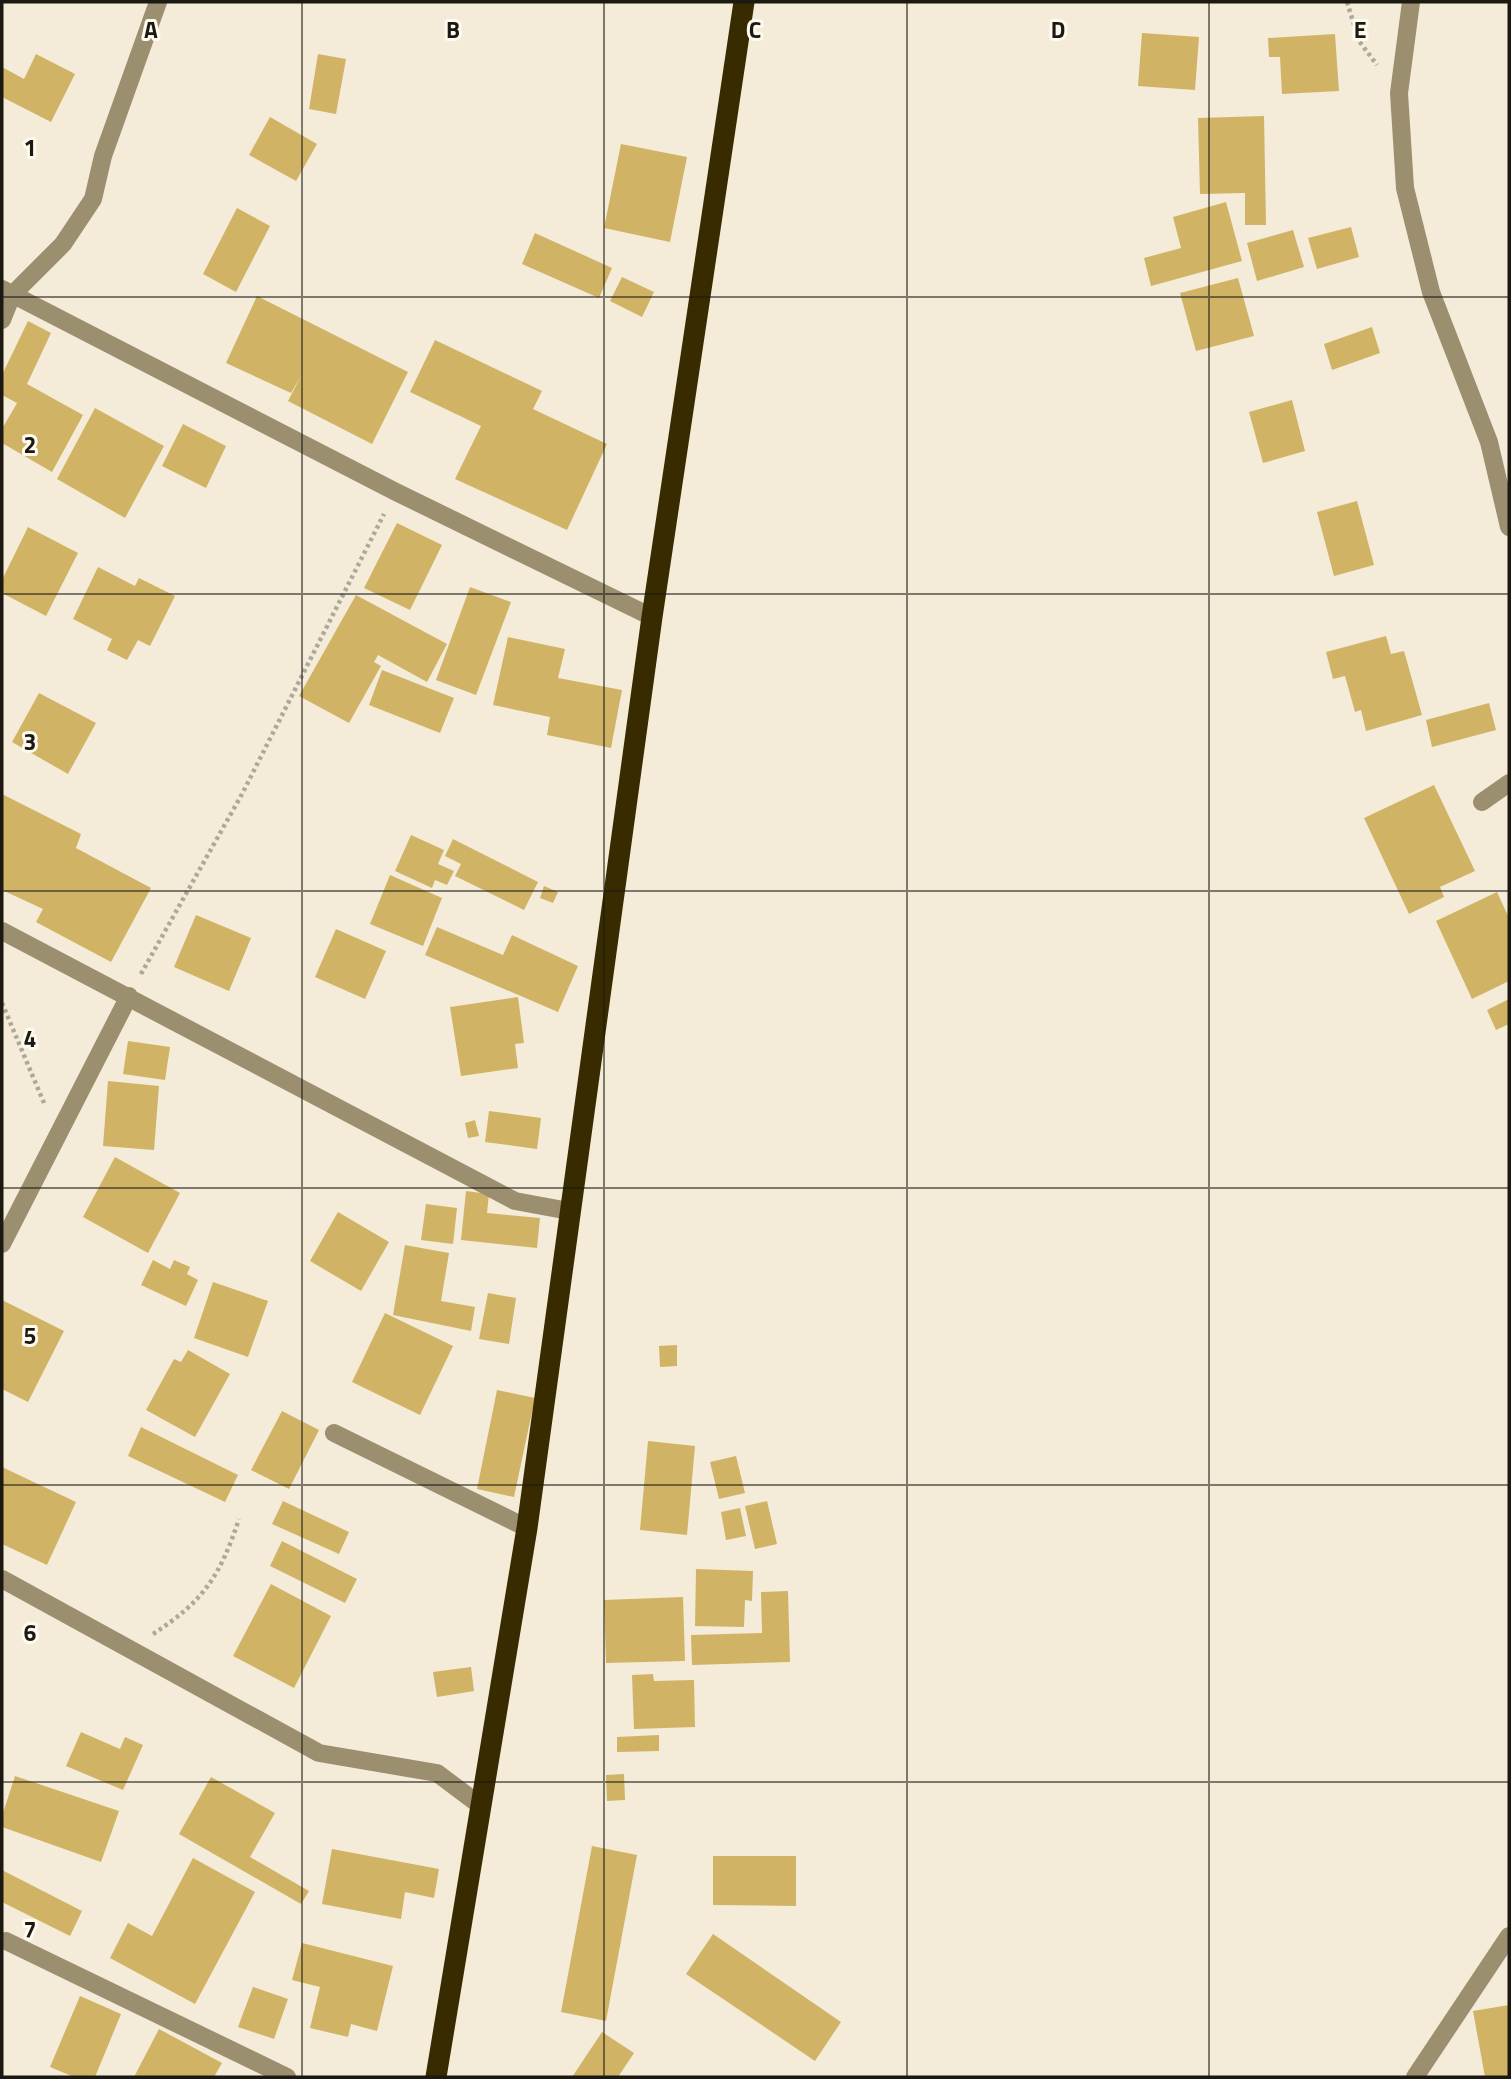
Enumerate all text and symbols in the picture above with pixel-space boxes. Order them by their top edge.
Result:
text: A [144,12,158,47]
text: B [446,12,460,47]
text: C [749,12,761,47]
text: D [1051,12,1065,47]
text: E [1354,12,1366,47]
text: 1 [24,130,36,165]
text: 2 [24,427,36,462]
text: 3 [24,724,36,759]
text: 4 [24,1021,36,1056]
text: 5 [24,1318,36,1353]
text: 6 [24,1615,37,1650]
text: 7 [24,1912,36,1947]

